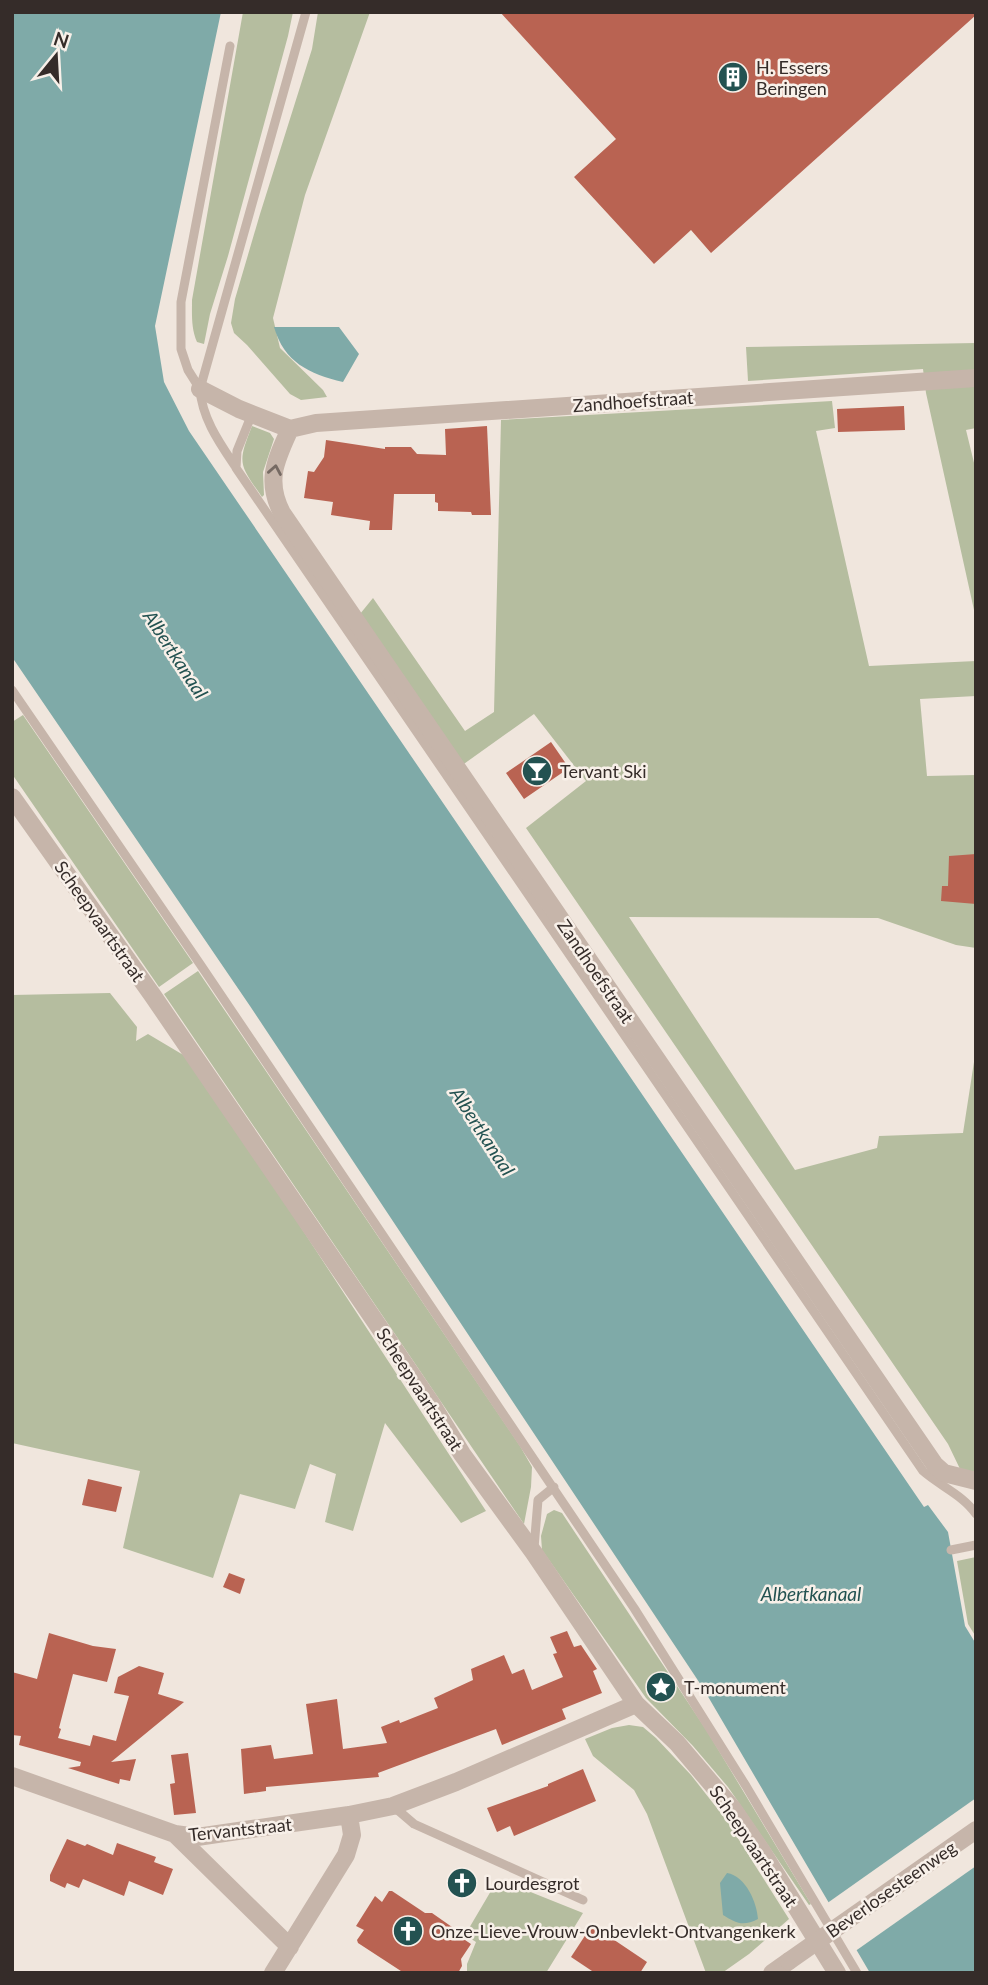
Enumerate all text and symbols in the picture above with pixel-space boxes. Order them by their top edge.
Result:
north arrow [21,21,91,91]
text: N [51,26,72,53]
place label: H. Essers Beringen [756,56,828,99]
building icon: H. Essers Beringen [716,60,750,94]
street label: Zandhoefstraat [572,386,695,416]
one-way arrow [267,464,282,476]
water label: Albertkanaal [138,605,213,702]
bar icon: Tervant Ski [520,754,554,788]
place label: Tervant Ski [560,760,647,782]
street label: Scheepvaartstraat [50,856,150,986]
street label: Zandhoefstraat [553,915,639,1028]
water label: Albertkanaal [445,1082,520,1179]
street label: Scheepvaartstraat [372,1323,468,1455]
water label: Albertkanaal [760,1582,861,1605]
place icon: T-monument [644,1670,678,1704]
place label: T-monument [684,1676,787,1698]
street label: Scheepvaartstraat [705,1781,803,1912]
street label: Tervantstraat [187,1813,293,1845]
street label: Beverlosesteenweg [822,1836,960,1942]
church icon: Lourdesgrot [445,1866,479,1900]
place label: Lourdesgrot [485,1872,580,1894]
church icon: Onze-Lieve-Vrouw-Onbevlekt-Ontvangenkerk [391,1914,425,1948]
place label: Onze-Lieve-Vrouw-Onbevlekt-Ontvangenkerk [431,1920,797,1942]

